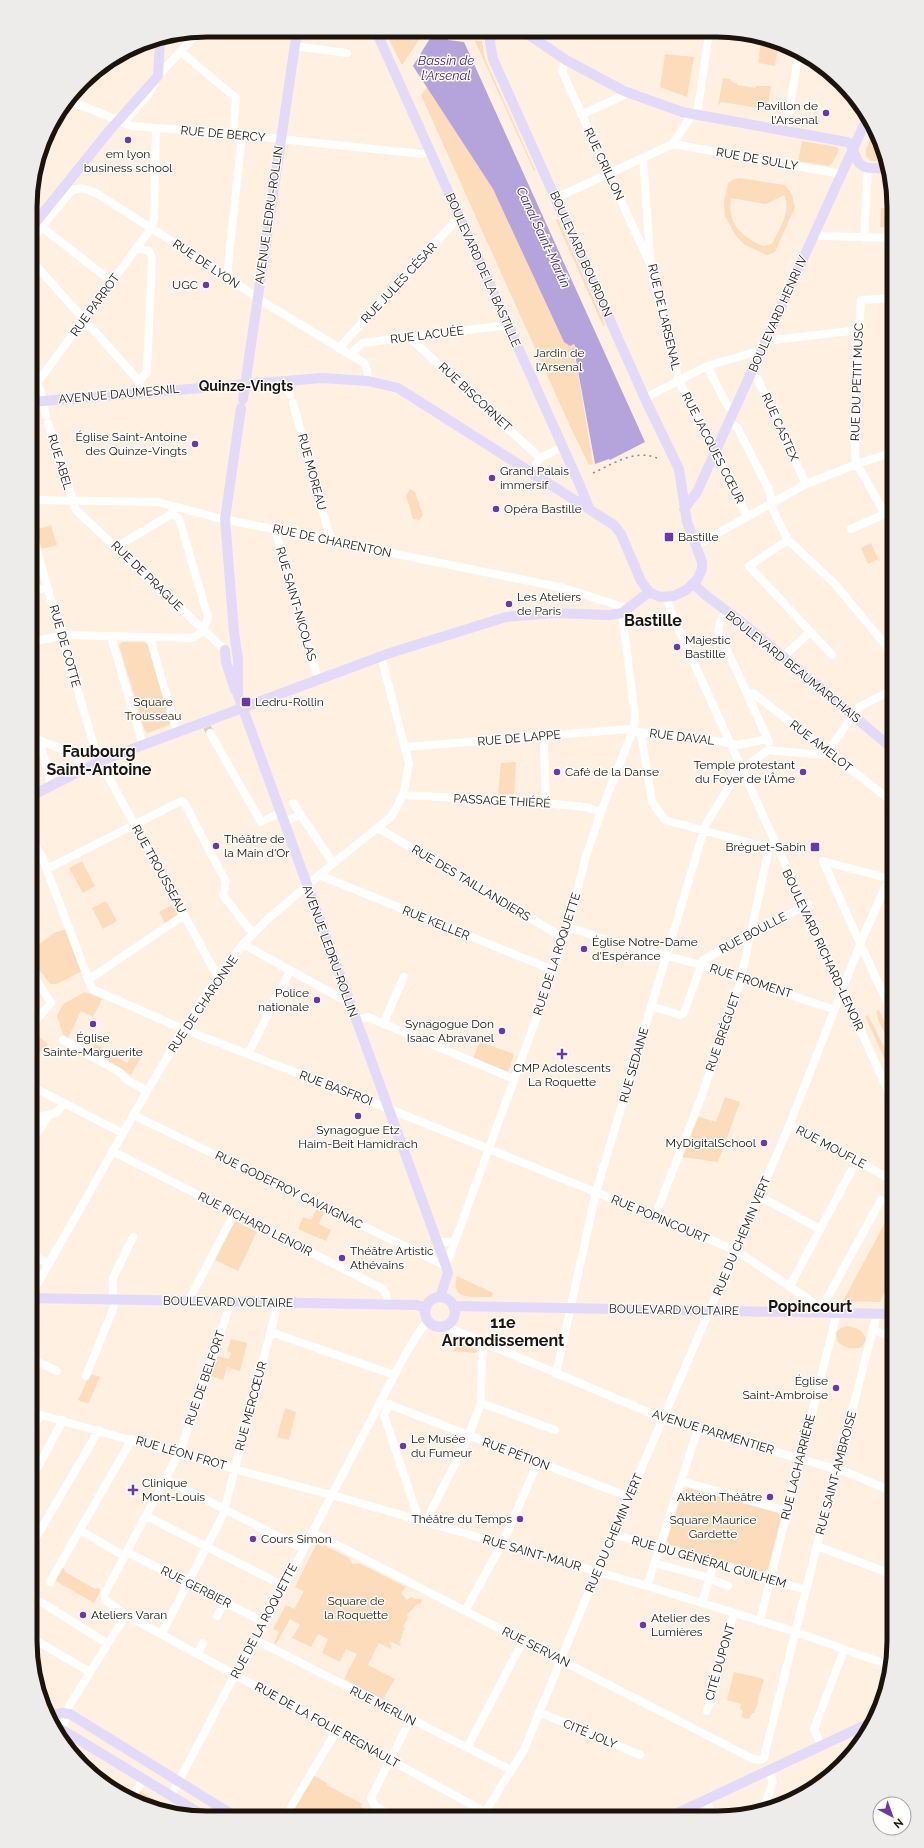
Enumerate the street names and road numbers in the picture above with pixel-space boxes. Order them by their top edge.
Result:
street label: RUE DE BERCY [180,123,266,145]
street label: RUE CRILLON [581,126,627,202]
street label: AVENUE LEDRU-ROLLIN [252,145,286,285]
street label: RUE DE SULLY [715,145,799,173]
street label: BOULEVARD BOURDON [547,189,615,319]
street label: BOULEVARD DE LA BASTILLE [443,191,523,349]
street label: RUE DE LYON [170,237,242,291]
street label: RUE JULES CÉSAR [358,240,440,326]
street label: BOULEVARD HENRI IV [746,254,810,374]
street label: RUE DE L'ARSENAL [645,263,683,371]
street label: RUE PARROT [68,270,123,339]
street label: RUE DU PETIT MUSC [848,323,866,441]
street label: RUE LACUÉE [389,324,465,346]
street label: RUE BISCORNET [436,360,515,435]
street label: AVENUE DAUMESNIL [58,382,180,406]
street label: RUE JACQUES CŒUR [679,390,747,506]
street label: RUE CASTEX [759,391,801,463]
street label: RUE MOREAU [295,432,329,512]
street label: RUE ABEL [45,433,75,491]
street label: RUE DE CHARENTON [271,522,393,560]
street label: RUE DE PRAGUE [108,538,186,614]
street label: RUE SAINT-NICOLAS [273,545,319,663]
street label: RUE DE COTTE [47,603,83,689]
street label: BOULEVARD BEAUMARCHAIS [723,608,863,726]
street label: RUE AMELOT [787,717,856,775]
street label: RUE DAVAL [649,726,715,748]
street label: RUE DE LAPPE [477,727,561,749]
street label: PASSAGE THIÉRÉ [453,791,551,811]
street label: RUE TROUSSEAU [129,822,189,916]
street label: RUE DES TAILLANDIERS [409,842,533,924]
street label: BOULEVARD RICHARD-LENOIR [779,867,867,1033]
street label: AVENUE LEDRU-ROLLIN [300,883,360,1019]
street label: RUE DE LA ROQUETTE [531,891,583,1017]
street label: RUE KELLER [400,903,472,943]
street label: RUE BOULLE [717,909,789,957]
street label: RUE DE CHARONNE [165,953,241,1055]
street label: RUE FROMENT [708,961,795,1001]
street label: RUE BRÉGUET [703,990,743,1073]
street label: RUE SEDAINE [617,1026,651,1104]
street label: RUE BASFROI [297,1068,375,1108]
street label: RUE MOUFLE [794,1123,868,1171]
street label: RUE GODEFROY CAVAIGNAC [213,1148,365,1232]
street label: RUE DU CHEMIN VERT [710,1174,774,1298]
street label: RUE RICHARD LENOIR [196,1189,315,1259]
street label: RUE POPINCOURT [609,1192,712,1246]
street label: BOULEVARD VOLTAIRE [163,1294,293,1310]
street label: BOULEVARD VOLTAIRE [609,1302,739,1318]
street label: RUE DE BELFORT [182,1328,228,1427]
street label: RUE MERCŒUR [232,1360,270,1452]
street label: AVENUE PARMENTIER [650,1407,776,1457]
street label: RUE SAINT-AMBROISE [813,1410,859,1536]
street label: RUE LACHARRIÈRE [778,1413,818,1521]
street label: RUE LÉON FROT [134,1433,229,1473]
street label: RUE PÉTION [481,1435,551,1473]
street label: RUE DU CHEMIN VERT [582,1471,646,1595]
street label: RUE SAINT-MAUR [481,1532,583,1574]
street label: RUE DU GÉNÉRAL GUILHEM [630,1533,788,1591]
street label: RUE DE LA ROQUETTE [228,1561,300,1681]
street label: RUE GERBIER [158,1563,234,1611]
street label: CITÉ DUPONT [702,1621,738,1702]
street label: RUE SERVAN [500,1624,572,1670]
street label: RUE DE LA FOLIE REGNAULT [252,1679,402,1771]
street label: RUE MERLIN [348,1683,418,1729]
street label: CITÉ JOLY [561,1716,619,1752]

